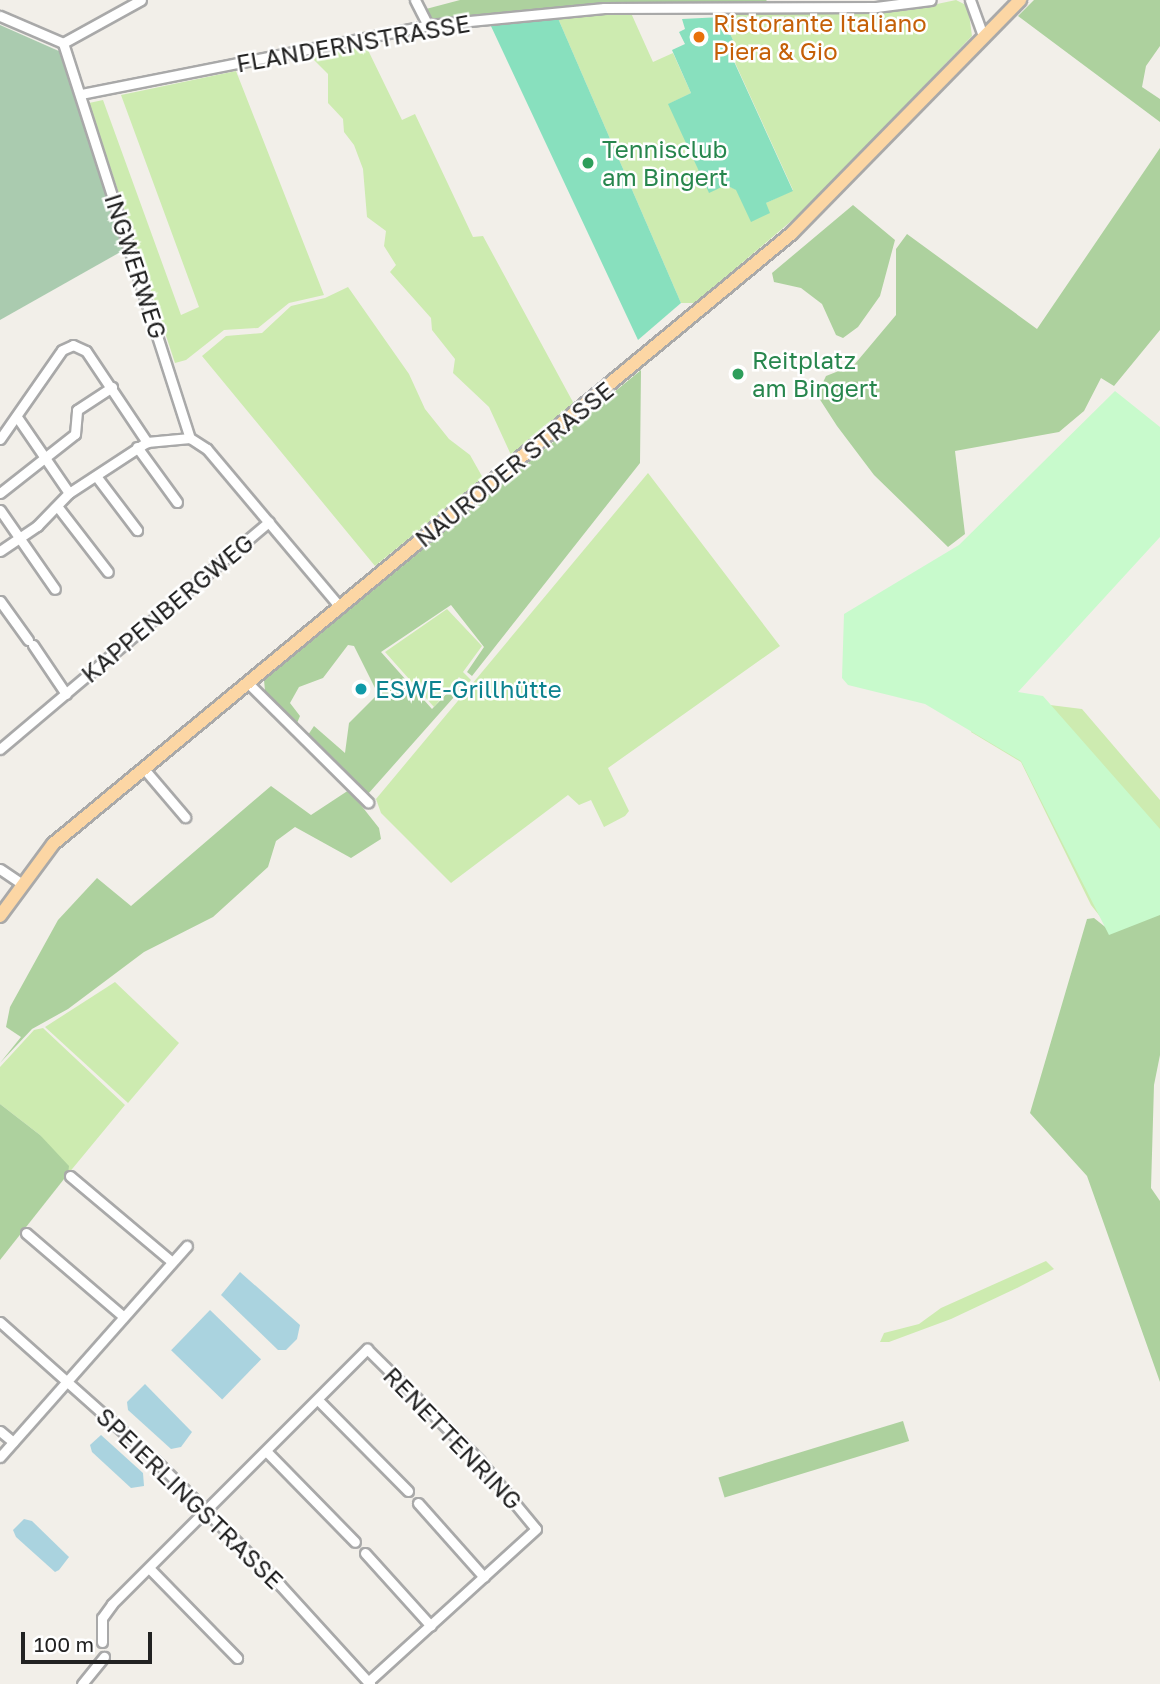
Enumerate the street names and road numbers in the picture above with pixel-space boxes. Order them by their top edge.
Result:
street label: FLANDERNSTRASSE [234,8,472,78]
street label: INGWERWEG [99,190,173,342]
street label: NAURODER STRASSE [409,375,619,553]
street label: KAPPENBERGWEG [75,528,259,688]
street label: RENETTENRING [378,1361,528,1515]
street label: SPEIERLINGSTRASSE [91,1401,289,1595]

